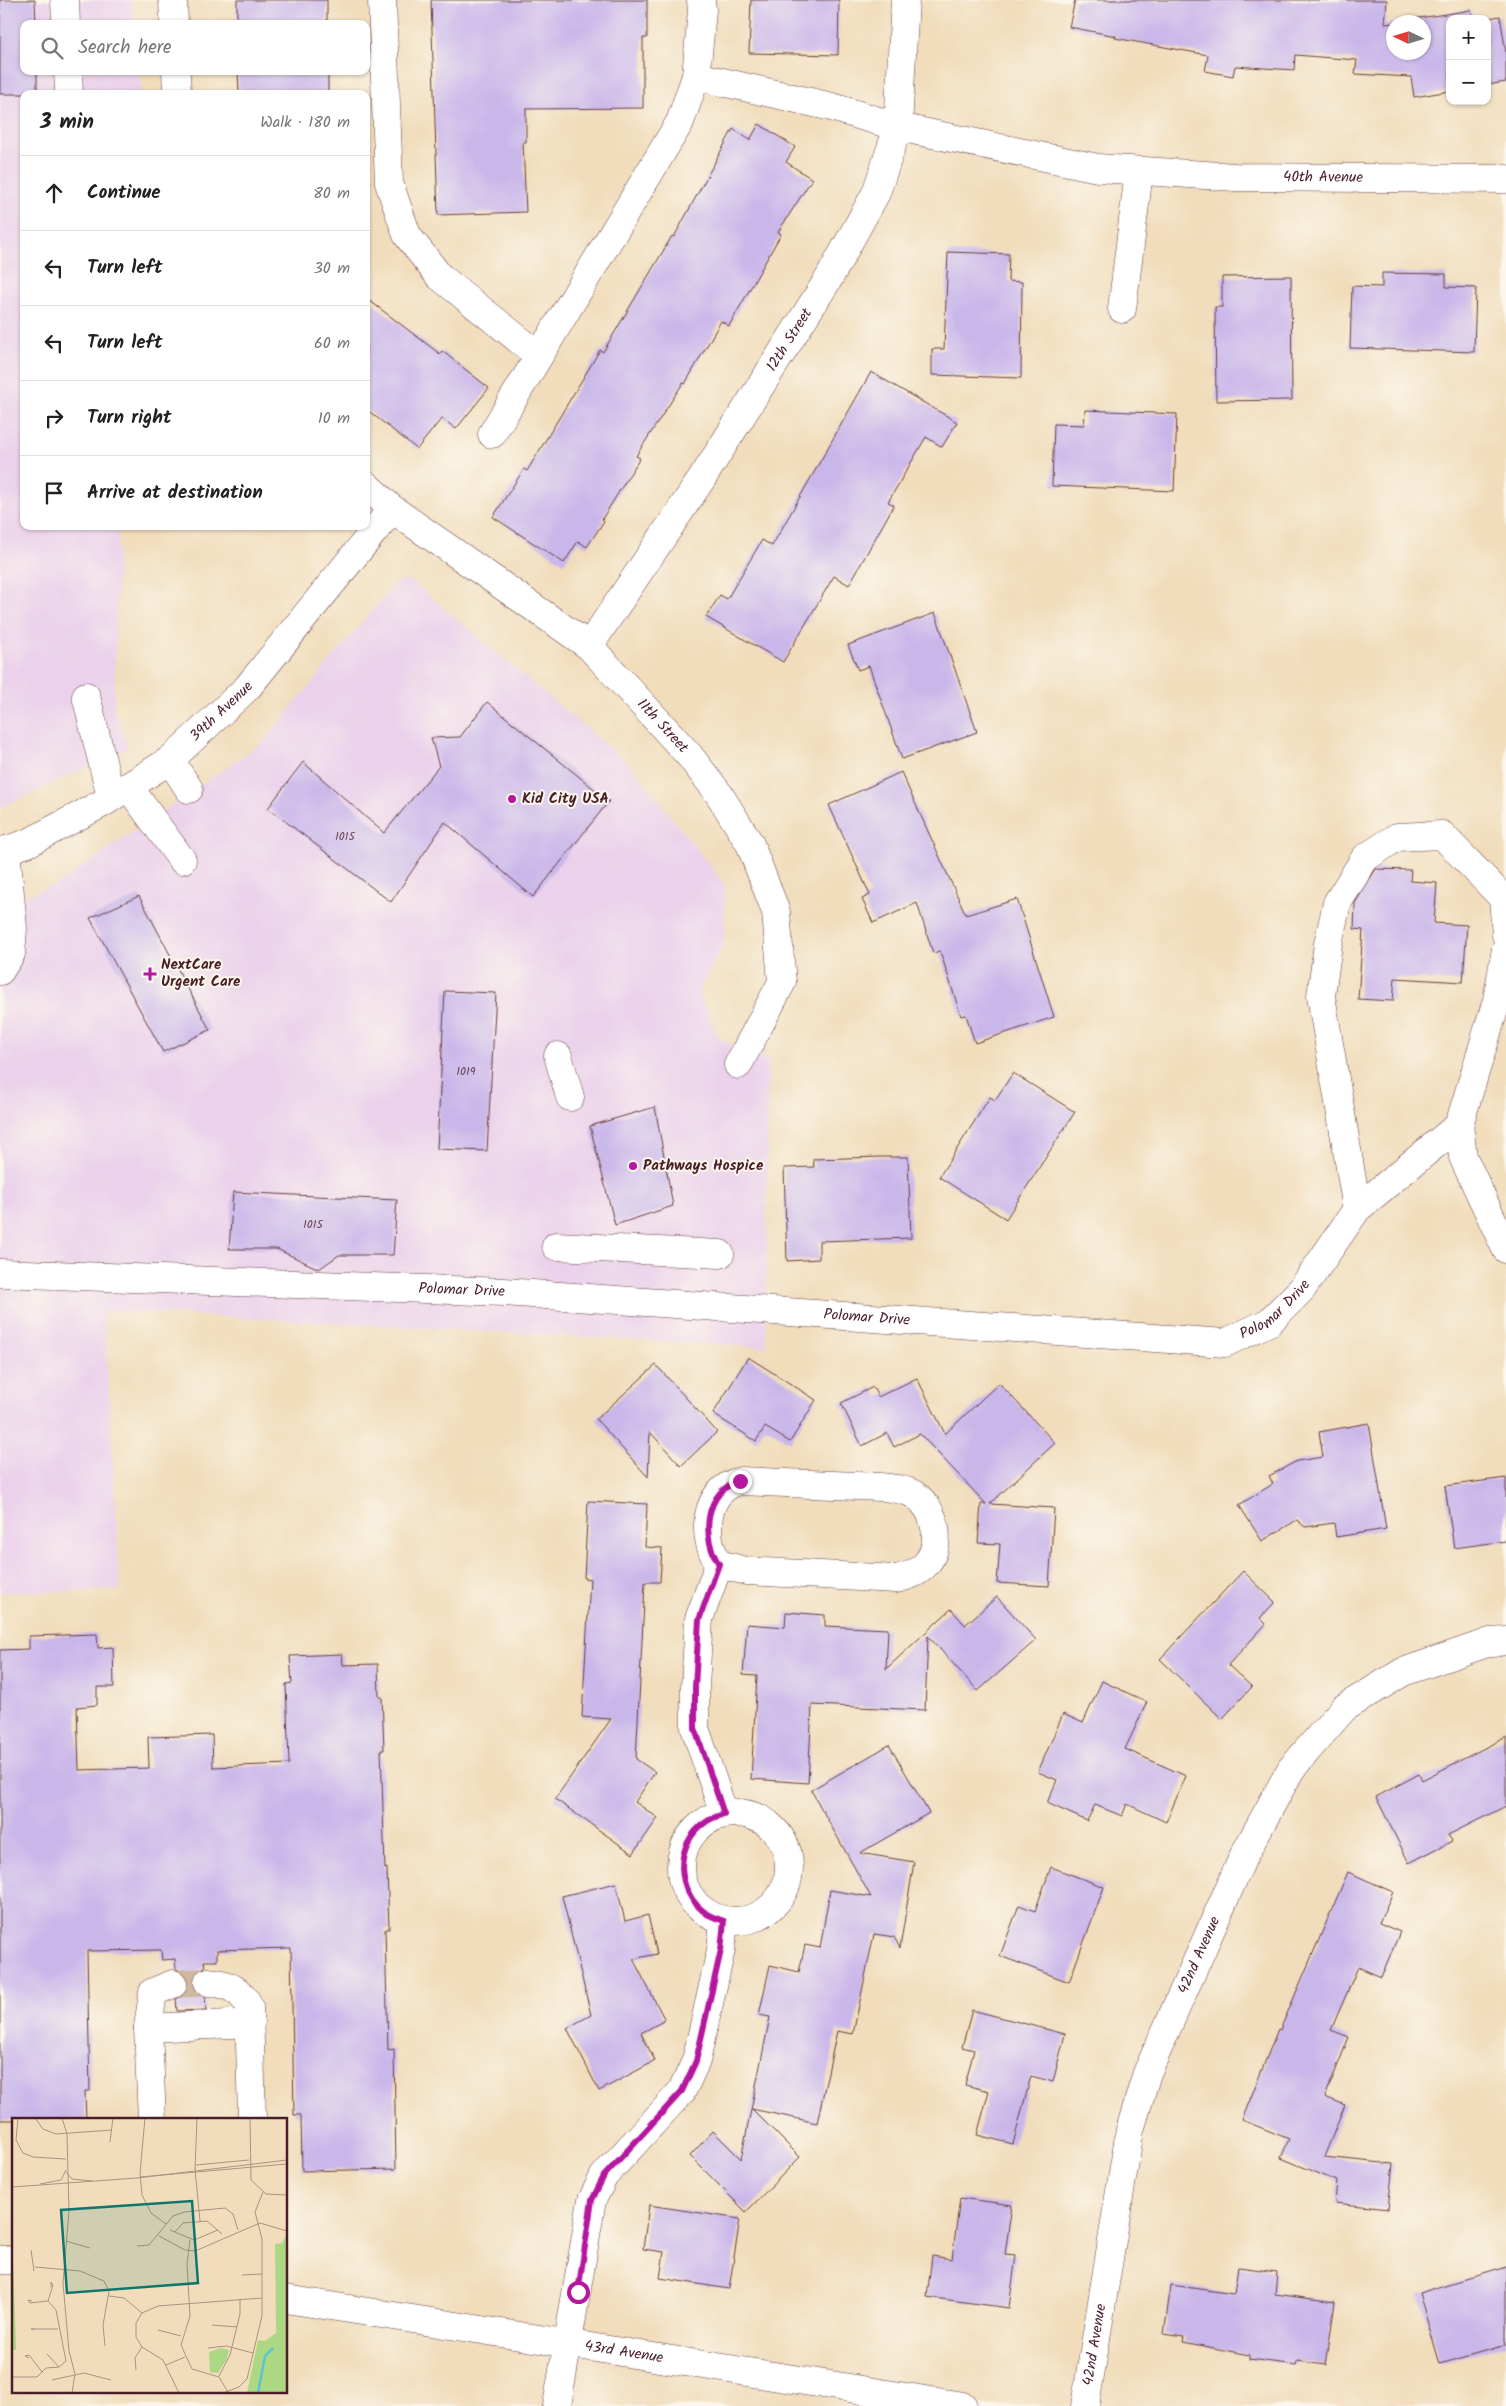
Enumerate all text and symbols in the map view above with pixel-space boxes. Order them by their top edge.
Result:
north arrow [1386,15,1431,60]
map controls [1446,15,1491,105]
button: + [1446,15,1491,60]
search box [20,20,370,75]
text: Search here [78,33,172,63]
icon: search [38,34,66,62]
button: − [1446,60,1491,105]
text: 3 min [40,106,94,139]
text: Walk · 180 m [260,110,350,135]
street label: 40th Avenue [1283,165,1363,190]
text: Continue [87,178,160,208]
icon: ahead [40,179,68,207]
text: 80 m [313,181,350,206]
text: Turn left [87,253,162,283]
icon: left [40,254,68,282]
text: 30 m [314,256,350,281]
street label: 12th Street [760,303,819,377]
text: Turn left [87,328,162,358]
icon: left [40,329,68,357]
text: 60 m [314,331,350,356]
text: Turn right [87,403,172,433]
icon: right [40,404,68,432]
text: 10 m [318,406,350,431]
text: Arrive at destination [87,478,263,508]
icon: arrive [40,479,68,507]
street label: 39th Avenue [184,676,260,748]
street label: 11th Street [631,693,694,759]
place label: Kid City USA [522,787,609,811]
marker: Kid City USA [506,793,518,805]
house number: 1015 [335,827,357,846]
place label: NextCare Urgent Care [161,953,241,994]
marker: NextCare Urgent Care [143,967,157,981]
house number: 1019 [456,1062,476,1081]
place label: Pathways Hospice [643,1154,764,1178]
marker: Pathways Hospice [627,1160,639,1172]
house number: 1015 [303,1215,325,1234]
street label: Polomar Drive [1236,1275,1317,1346]
street label: Polomar Drive [418,1277,506,1304]
street label: Polomar Drive [823,1303,911,1333]
route end [729,1470,752,1493]
street label: 42nd Avenue [1172,1912,1227,1998]
inset map [12,2118,288,2394]
route start [567,2281,590,2304]
street label: 42nd Avenue [1076,2302,1114,2388]
street label: 43rd Avenue [583,2334,665,2370]

